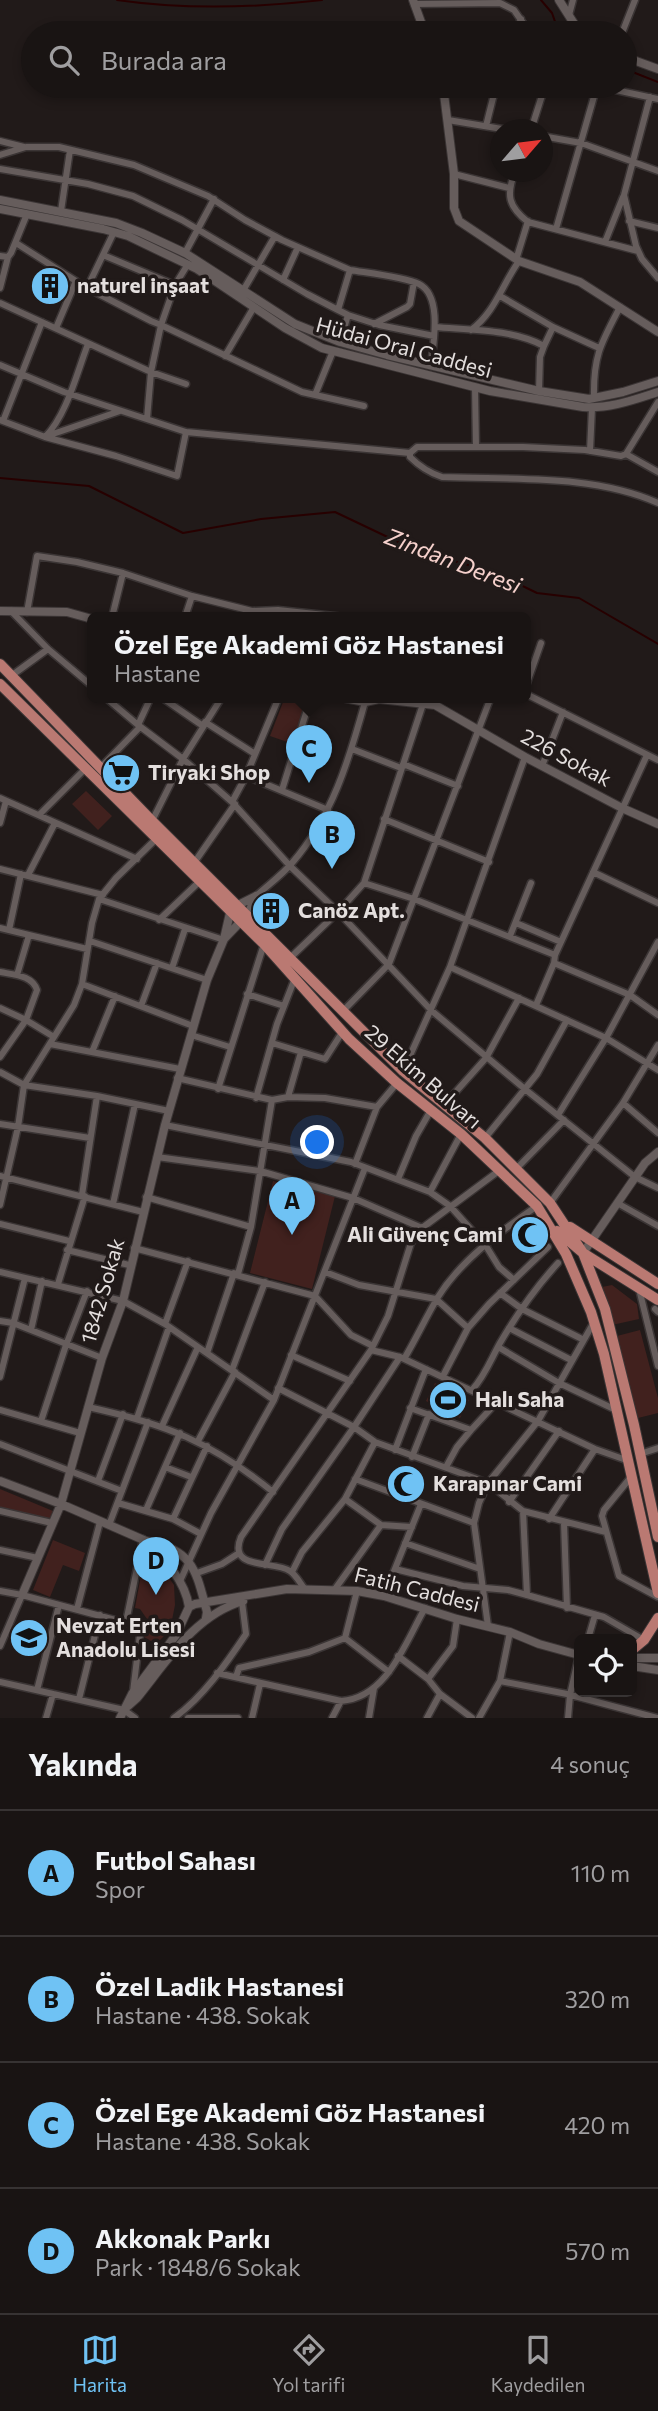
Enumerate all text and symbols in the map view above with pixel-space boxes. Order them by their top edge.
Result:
search box [21,21,637,98]
icon: search [45,41,83,79]
text: Burada ara [101,44,227,75]
north arrow [490,119,553,182]
building icon: naturel inşaat [29,265,71,307]
place label: naturel inşaat [77,272,209,297]
street label: Hüdai Oral Caddesi [314,311,495,382]
water label: Zindan Deresi [380,521,527,599]
popup [87,612,531,703]
text: Özel Ege Akademi Göz Hastanesi [114,628,504,659]
text: Hastane [114,659,200,687]
street label: 226 Sokak [517,722,616,791]
pin: C [286,725,332,783]
supermarket icon: Tiryaki Shop [100,752,142,794]
place label: Tiryaki Shop [148,759,270,784]
pin: B [309,811,355,869]
building icon: Canöz Apt. [250,890,292,932]
place label: Canöz Apt. [298,897,405,922]
street label: 29 Ekim Bulvarı [361,1019,487,1133]
your location [300,1125,334,1159]
pin: A [269,1177,315,1235]
mosque icon: Ali Güvenç Cami [509,1214,551,1256]
place label: Ali Güvenç Cami [347,1221,503,1246]
street label: 1842 Sokak [75,1235,128,1346]
sports icon: Halı Saha [427,1379,469,1421]
place label: Halı Saha [475,1386,564,1411]
mosque icon: Karapınar Cami [385,1463,427,1505]
place label: Karapınar Cami [433,1470,582,1495]
pin: D [133,1537,179,1595]
street label: Fatih Caddesi [352,1561,483,1616]
place label: Nevzat Erten Anadolu Lisesi [56,1612,195,1661]
school or university icon: Nevzat Erten Anadolu Lisesi [8,1617,50,1659]
map controls [574,1634,637,1697]
button: locate [574,1634,637,1697]
text: Yakında [28,1745,138,1782]
text: 4 sonuç [550,1750,630,1778]
text: Futbol Sahası [95,1844,256,1875]
text: A [43,1859,59,1887]
text: 110 m [571,1859,630,1887]
text: Spor [95,1875,145,1903]
text: Özel Ladik Hastanesi [95,1970,344,2001]
text: B [43,1985,59,2013]
text: 320 m [565,1985,630,2013]
text: Hastane · 438. Sokak [95,2001,310,2029]
text: Özel Ege Akademi Göz Hastanesi [95,2096,485,2127]
text: C [43,2111,59,2139]
text: 420 m [564,2111,630,2139]
text: Hastane · 438. Sokak [95,2127,310,2155]
text: Akkonak Parkı [95,2222,270,2253]
text: D [43,2237,59,2265]
text: 570 m [565,2237,630,2265]
text: Park · 1848/6 Sokak [95,2253,301,2281]
tab: Harita [73,2331,127,2396]
tab: Yol tarifi [272,2331,345,2396]
tab: Kaydedilen [491,2331,585,2396]

